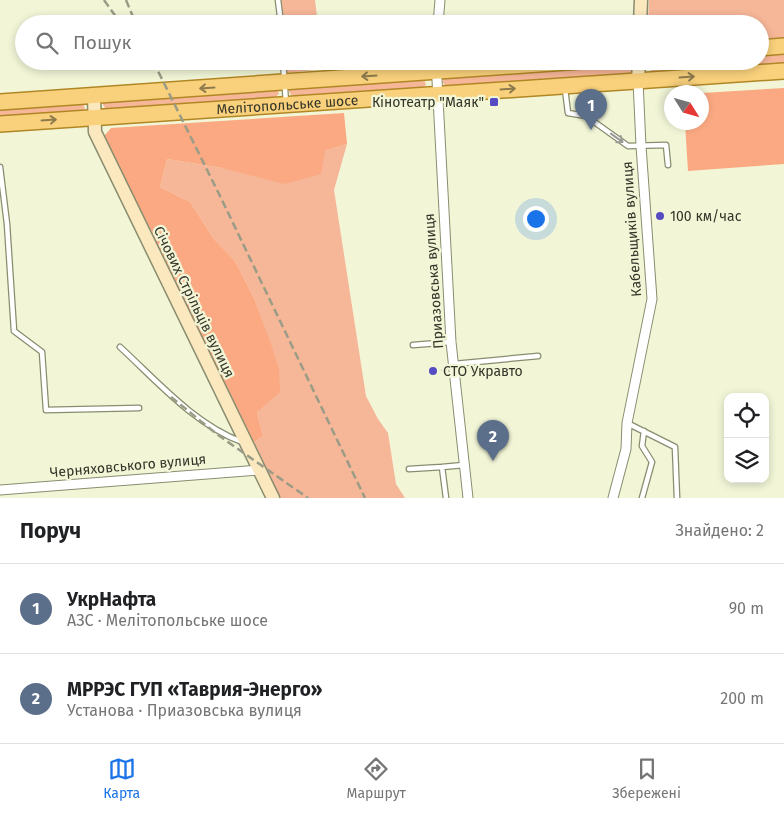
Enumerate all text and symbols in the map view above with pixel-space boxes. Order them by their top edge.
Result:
search box [15,15,769,70]
icon: search [33,29,61,57]
text: Пошук [73,31,131,54]
one-way arrow [361,72,377,81]
one-way arrow [678,73,694,82]
one-way arrow [199,83,215,92]
one-way arrow [499,85,515,94]
north arrow [664,85,709,130]
pin: 1 [575,89,607,130]
street label: Мелітопольське шосе [216,91,359,118]
place label: Кінотеатр "Маяк" [372,94,484,111]
marker: Кінотеатр "Маяк" [488,96,500,108]
one-way arrow [40,116,56,125]
one-way arrow [609,133,623,143]
street label: Кабельщиків вулиця [619,161,645,297]
your location [523,206,549,232]
place label: 100 км/час [670,208,742,225]
marker: 100 км/час [654,210,666,222]
street label: Приазовська вулиця [421,213,447,349]
street label: Січових Стрільців вулиця [150,224,238,380]
place label: СТО Укравто [443,363,523,380]
marker: СТО Укравто [427,365,439,377]
map controls [724,393,769,483]
button: locate [724,393,769,438]
pin: 2 [477,420,509,461]
button: layers [724,438,769,483]
street label: Черняховського вулиця [49,451,207,481]
text: Поруч [20,518,81,544]
text: Знайдено: 2 [675,521,764,540]
text: УкрНафта [67,588,156,611]
text: 1 [32,599,40,618]
text: 90 m [729,599,764,618]
text: АЗС · Мелітопольське шосе [67,611,268,630]
text: МРРЭС ГУП «Таврия-Энерго» [67,678,322,701]
text: 2 [32,689,40,708]
text: 200 m [720,689,764,708]
text: Установа · Приазовська вулиця [67,701,302,720]
tab: Карта [103,755,140,802]
tab: Маршрут [346,755,406,802]
tab: Збережені [612,755,681,802]

